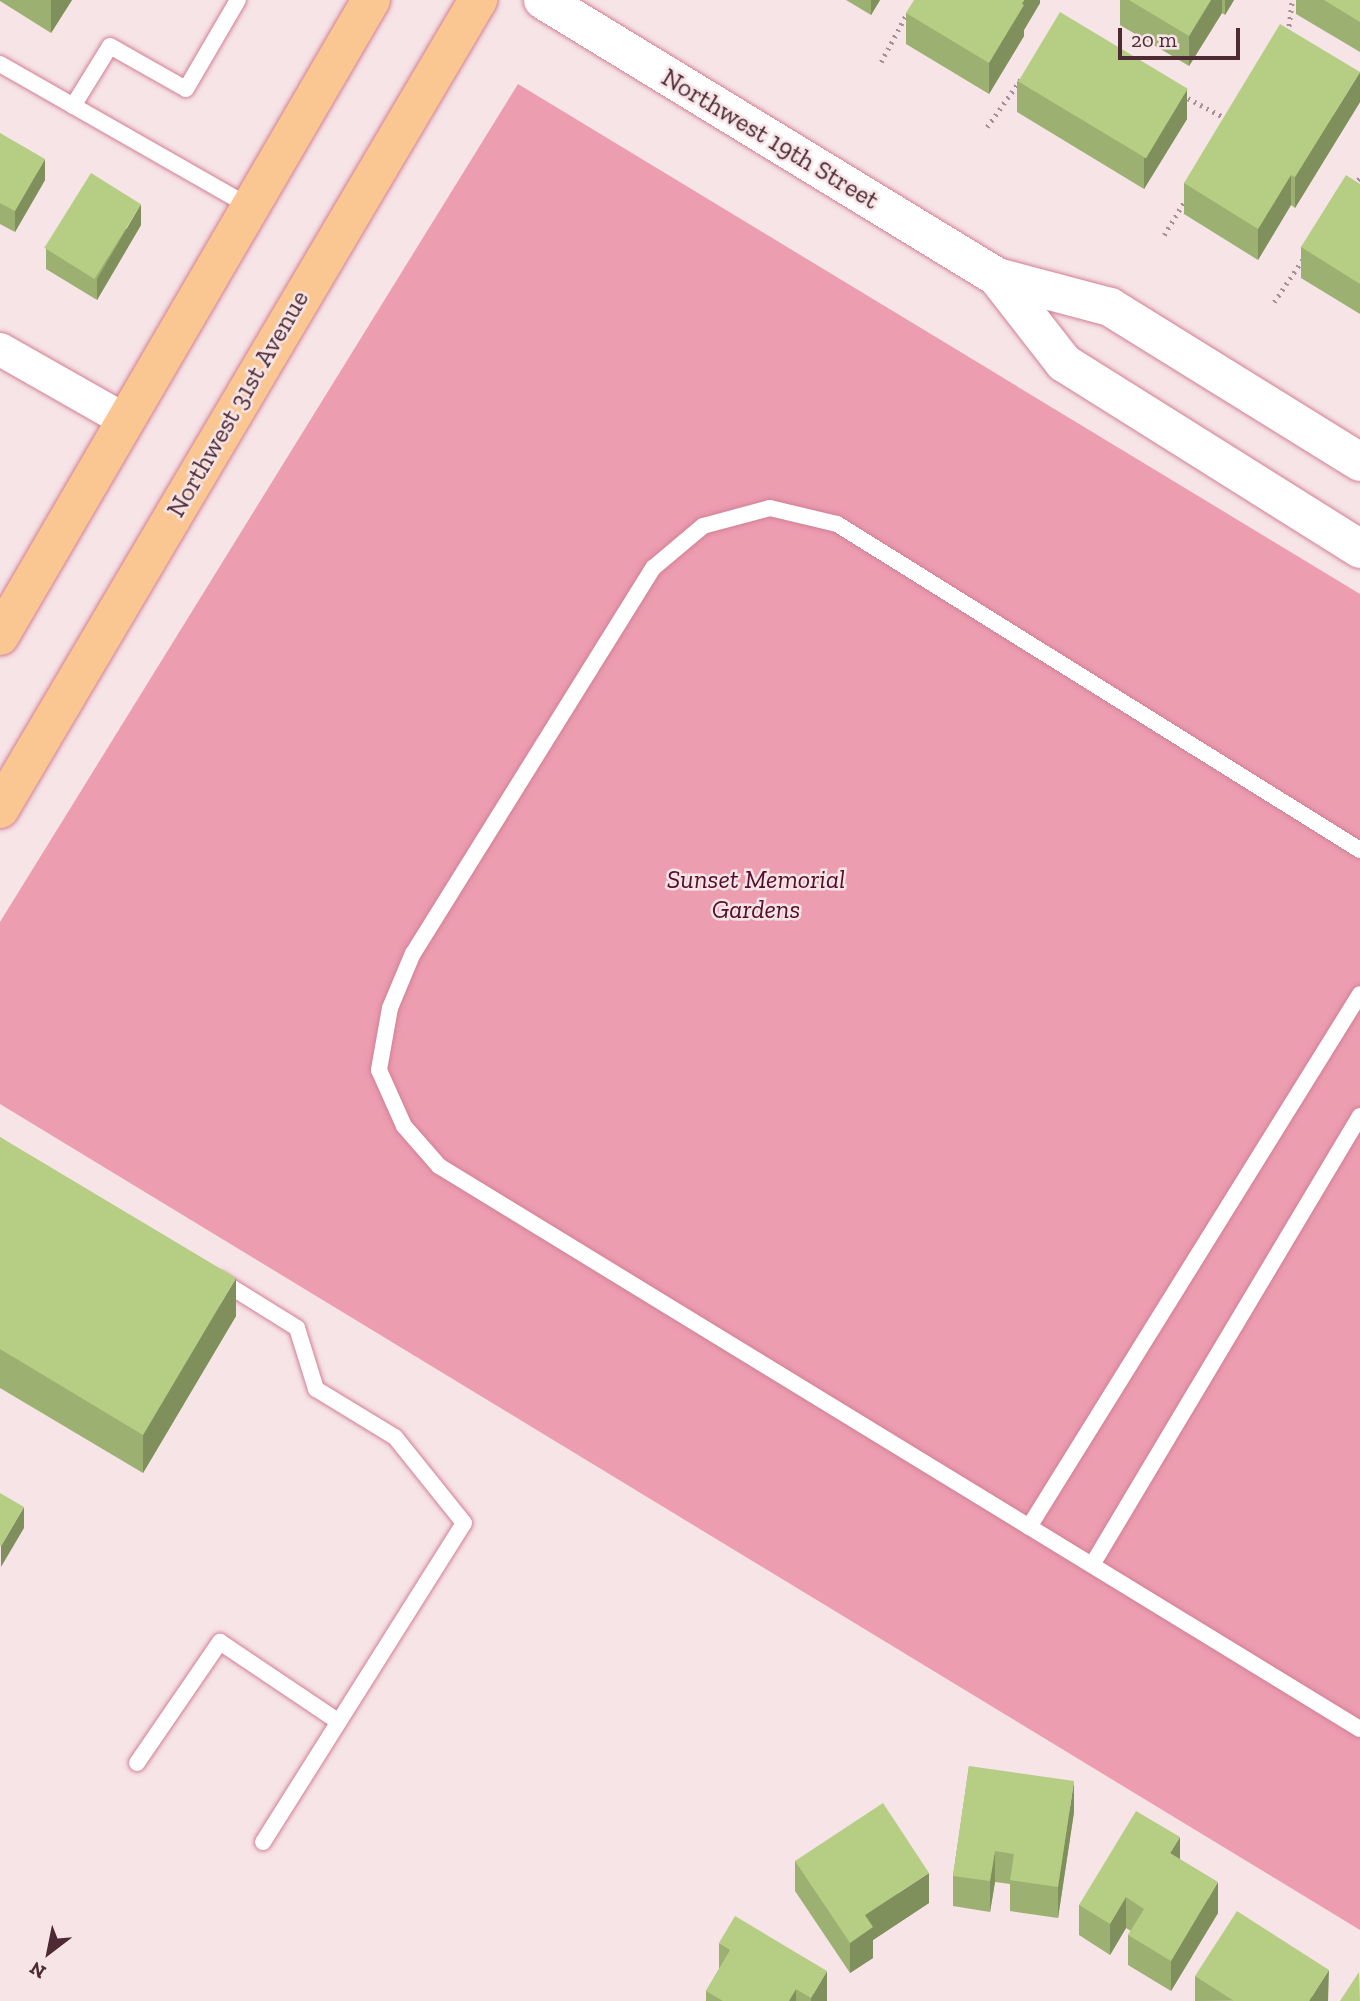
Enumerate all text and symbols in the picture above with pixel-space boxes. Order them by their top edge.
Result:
scale bar [1122,14,1244,58]
text: 20 m [1131,27,1177,52]
street label: Northwest 19th Street [656,62,884,216]
street label: Northwest 31st Avenue [160,285,316,523]
park label: Sunset Memorial Gardens [667,864,845,926]
north arrow [14,1917,84,1987]
text: N [25,1957,50,1984]

